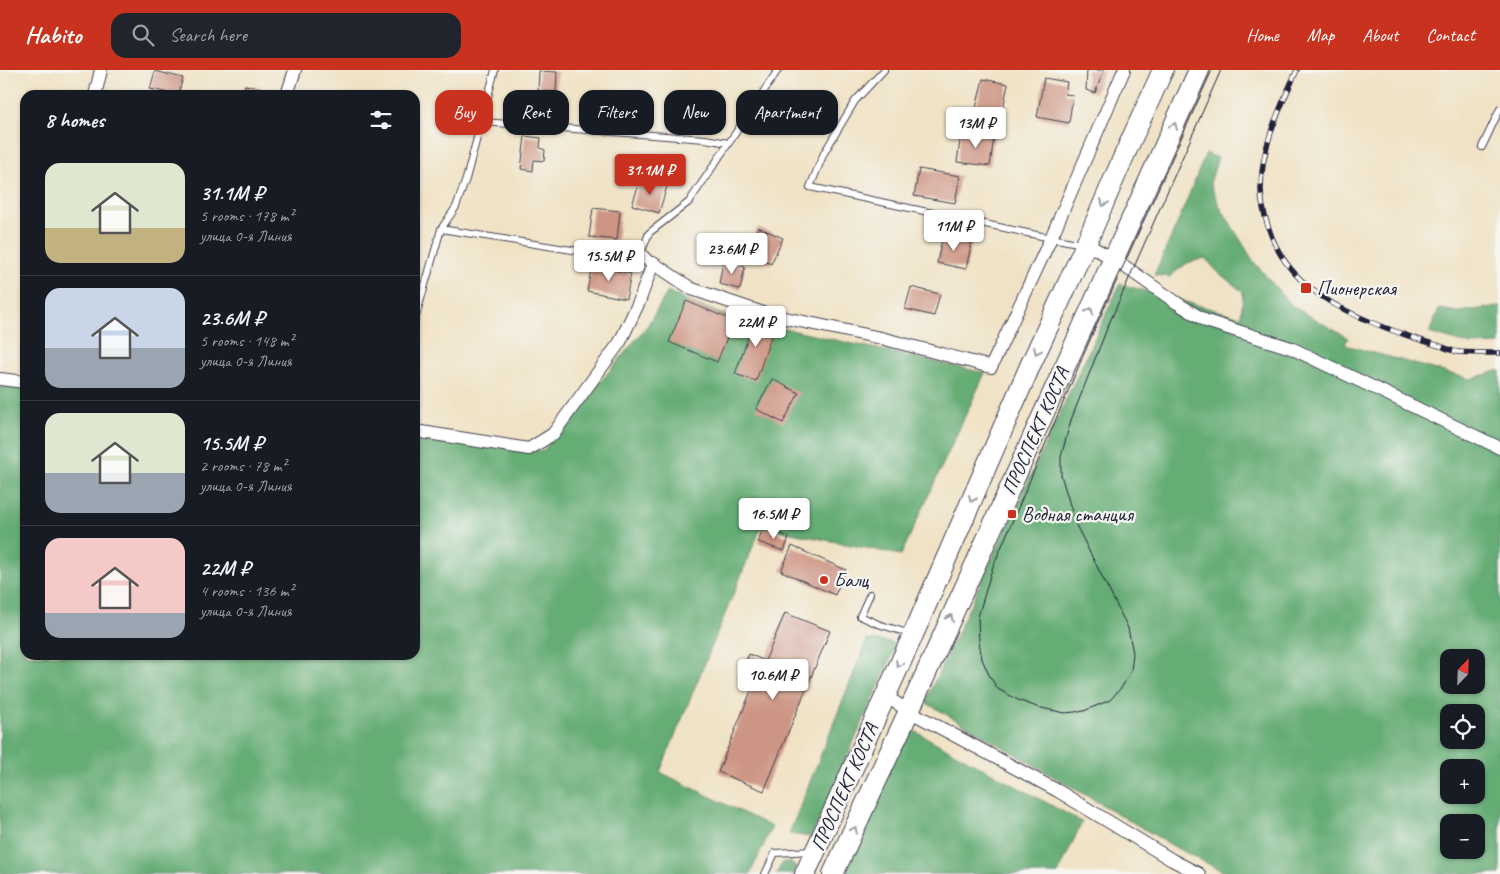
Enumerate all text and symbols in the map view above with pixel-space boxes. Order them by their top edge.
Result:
search box [111,13,461,58]
text: Habito [25,20,81,50]
icon: search [129,21,157,49]
text: Search here [169,23,247,47]
text: Home [1246,24,1279,46]
text: Map [1307,24,1334,46]
text: About [1362,24,1398,46]
text: Contact [1426,24,1475,46]
chip: Buy [435,90,493,135]
chip: Rent [503,90,569,135]
chip: Filters [579,90,654,135]
chip: New [664,90,726,135]
chip: Apartment [736,90,838,135]
icon: filters [367,106,395,134]
pin: 13M ₽ [941,106,1011,149]
text: 8 homes [45,107,104,133]
text: 13M ₽ [957,113,995,133]
one-way arrow [1168,122,1178,131]
pin: 31.1M ₽ [604,154,696,196]
text: 31.1M ₽ [626,160,674,180]
text: 31.1M ₽ [200,180,264,206]
icon: home [85,183,145,243]
one-way arrow [1100,198,1110,206]
text: 5 rooms · 178 m² [200,206,294,226]
pin: 11M ₽ [919,210,989,252]
text: 11M ₽ [935,216,973,236]
text: улица 0-я Линия [200,226,292,246]
pin: 23.6M ₽ [686,232,778,275]
text: 23.6M ₽ [708,239,756,259]
pin: 15.5M ₽ [563,240,655,282]
text: 15.5M ₽ [585,246,633,266]
place label: Пионерская [1317,276,1397,301]
marker: Пионерская [1299,281,1313,295]
text: 23.6M ₽ [200,305,264,331]
pin: 22M ₽ [721,306,791,348]
one-way arrow [1083,307,1094,316]
icon: home [85,308,145,368]
text: 22M ₽ [737,312,775,332]
text: 5 rooms · 148 m² [200,331,294,351]
one-way arrow [1033,345,1043,354]
text: улица 0-я Линия [200,351,292,371]
street label: ПРОСПЕКТ КОСТА [996,363,1075,499]
text: 15.5M ₽ [200,430,263,456]
icon: home [85,433,145,493]
text: 2 rooms · 78 m² [200,456,286,476]
text: улица 0-я Линия [200,476,292,496]
one-way arrow [967,494,978,503]
pin: 16.5M ₽ [728,498,820,540]
place label: Водная станция [1022,502,1135,527]
text: 16.5M ₽ [750,504,798,524]
marker: Водная станция [1006,508,1018,520]
text: 22M ₽ [200,555,250,581]
icon: home [85,558,145,618]
place label: Балц [834,568,870,593]
marker: Балц [818,574,830,586]
text: 4 rooms · 136 m² [200,581,294,601]
text: улица 0-я Линия [200,601,292,621]
one-way arrow [944,614,955,623]
north arrow [1440,649,1485,694]
map controls [1440,649,1485,859]
pin: 10.6M ₽ [727,658,819,701]
one-way arrow [894,659,905,668]
text: 10.6M ₽ [749,665,797,685]
button: locate [1440,704,1485,749]
street label: ПРОСПЕКТ КОСТА [805,719,884,855]
button: + [1440,759,1485,804]
button: − [1440,814,1485,859]
one-way arrow [847,826,858,835]

